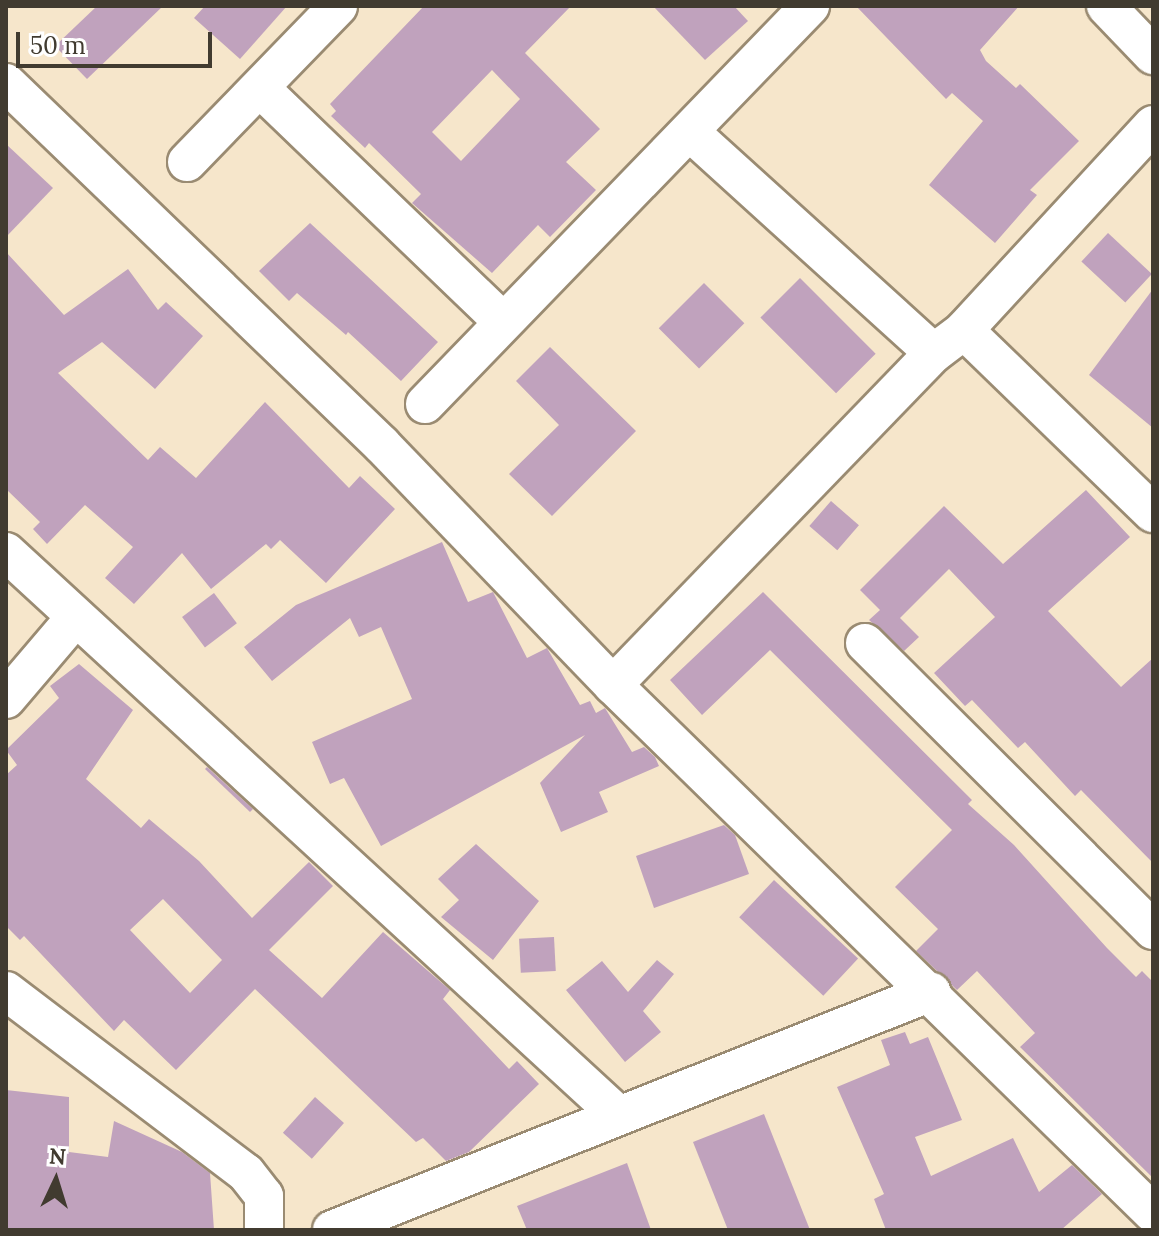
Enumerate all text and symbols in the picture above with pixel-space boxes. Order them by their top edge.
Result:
scale bar [20,16,216,66]
text: 50 m [30,30,86,61]
north arrow [16,1140,96,1220]
text: N [48,1141,67,1171]

